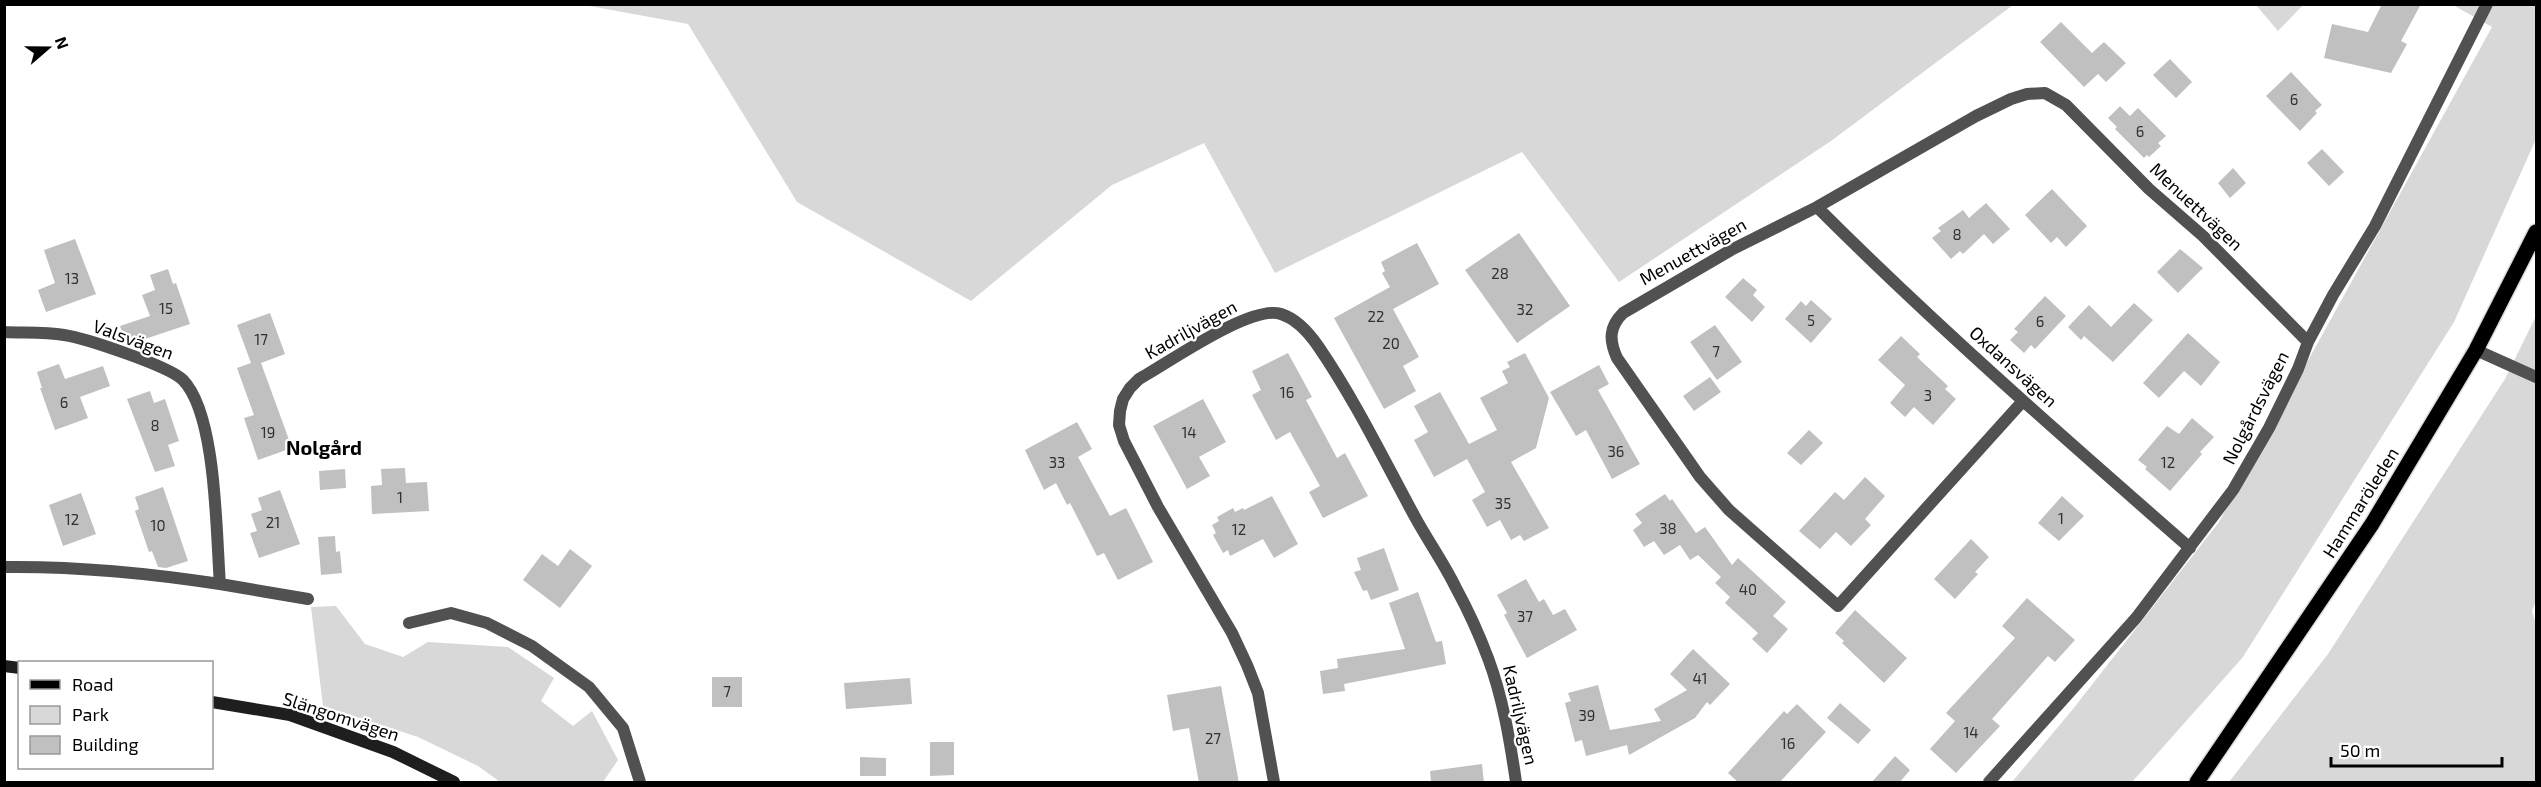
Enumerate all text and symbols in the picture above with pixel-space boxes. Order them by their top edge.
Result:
north arrow [18,18,78,78]
text: N [52,34,73,51]
house number: 6 [2290,90,2298,108]
house number: 6 [2136,122,2144,140]
street label: Menuettvägen [2146,158,2248,255]
street label: Menuettvägen [1635,213,1750,290]
house number: 8 [1952,225,1962,243]
house number: 28 [1491,264,1509,282]
house number: 13 [65,269,79,287]
street label: Kadriljvägen [1141,295,1240,363]
house number: 15 [159,299,173,317]
house number: 32 [1517,300,1533,318]
house number: 22 [1368,307,1384,325]
house number: 5 [1807,311,1815,329]
house number: 6 [2036,312,2044,330]
street label: Valsvägen [90,314,177,364]
street label: Oxdansvägen [1965,321,2062,411]
house number: 17 [254,330,268,348]
house number: 20 [1382,334,1400,352]
house number: 7 [1712,342,1720,360]
street label: Nolgårdsvägen [2217,347,2293,468]
house number: 16 [1280,383,1294,401]
house number: 3 [1924,386,1932,404]
house number: 6 [60,393,68,411]
house number: 8 [150,416,160,434]
house number: 19 [261,423,275,441]
house number: 14 [1181,423,1197,441]
district label: Nolgård [286,435,362,459]
house number: 36 [1608,442,1624,460]
street label: Hammaröleden [2317,443,2403,562]
house number: 33 [1049,453,1065,471]
house number: 12 [2161,453,2175,471]
house number: 1 [397,488,403,506]
house number: 35 [1495,494,1511,512]
house number: 1 [2058,509,2064,527]
house number: 12 [65,510,79,528]
house number: 21 [266,513,280,531]
house number: 10 [150,516,166,534]
house number: 38 [1659,519,1677,537]
house number: 12 [1232,520,1246,538]
house number: 40 [1739,580,1757,598]
house number: 37 [1517,607,1533,625]
legend [18,661,213,769]
street label: Kadriljvägen [1499,663,1543,767]
house number: 41 [1692,669,1708,687]
text: Road [72,673,113,695]
house number: 7 [723,682,731,700]
street label: Slängomvägen [280,687,402,745]
text: Park [72,703,109,725]
house number: 39 [1579,706,1595,724]
house number: 14 [1963,723,1979,741]
house number: 27 [1205,729,1221,747]
scale bar [2331,730,2502,768]
text: Building [72,733,139,755]
house number: 16 [1781,734,1795,752]
text: 50 m [2340,739,2380,761]

